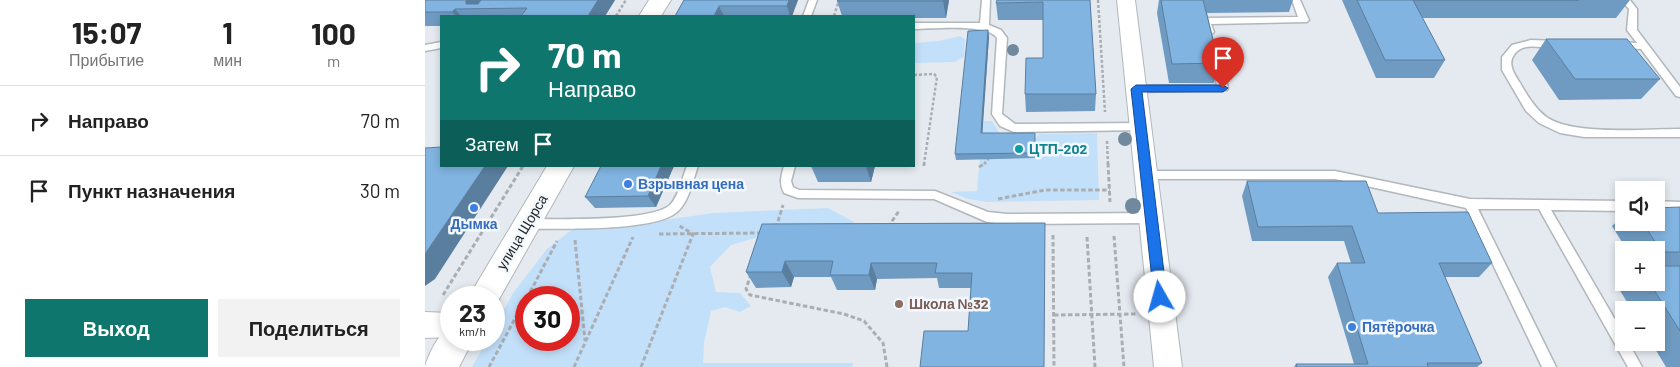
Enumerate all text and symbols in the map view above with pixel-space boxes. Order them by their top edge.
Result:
text: 15:07 [72,14,141,50]
text: 1 [222,14,233,50]
text: 100 [311,15,356,51]
text: 70 m [548,33,622,75]
icon: right [465,35,530,100]
pin [1202,37,1244,88]
icon: arrive [1209,44,1237,72]
text: Прибытие [69,50,144,69]
text: мин [213,50,242,69]
text: m [327,51,340,70]
text: Направо [548,75,636,101]
icon: right [25,107,53,135]
text: Направо [68,109,149,132]
text: 70 m [361,109,400,132]
icon: arrive [529,130,557,158]
text: Затем [465,132,519,155]
place label: ЦТП-202 [1029,140,1087,157]
marker: ЦТП-202 [1013,143,1025,155]
place label: Взрывная цена [638,175,744,192]
icon: arrive [25,177,53,205]
marker: Взрывная цена [622,178,634,190]
text: Пункт назначения [68,179,235,202]
text: 30 m [360,179,400,202]
map controls [1615,181,1665,351]
button: sound [1615,181,1665,231]
street label: улица Щорса [492,191,551,272]
marker: Дымка [468,202,480,214]
place label: Дымка [450,215,498,232]
button: + [1615,241,1665,291]
position arrow [1133,270,1185,322]
speed limit sign: 30 [515,286,580,351]
place label: Школа №32 [909,295,989,312]
text: 23 [459,297,486,327]
marker: Школа №32 [893,298,905,310]
button: Выход [25,299,208,357]
button: Поделиться [218,299,400,357]
button: − [1615,301,1665,351]
place label: Пятёрочка [1362,318,1435,335]
marker: Пятёрочка [1346,321,1358,333]
text: km/h [459,324,486,338]

